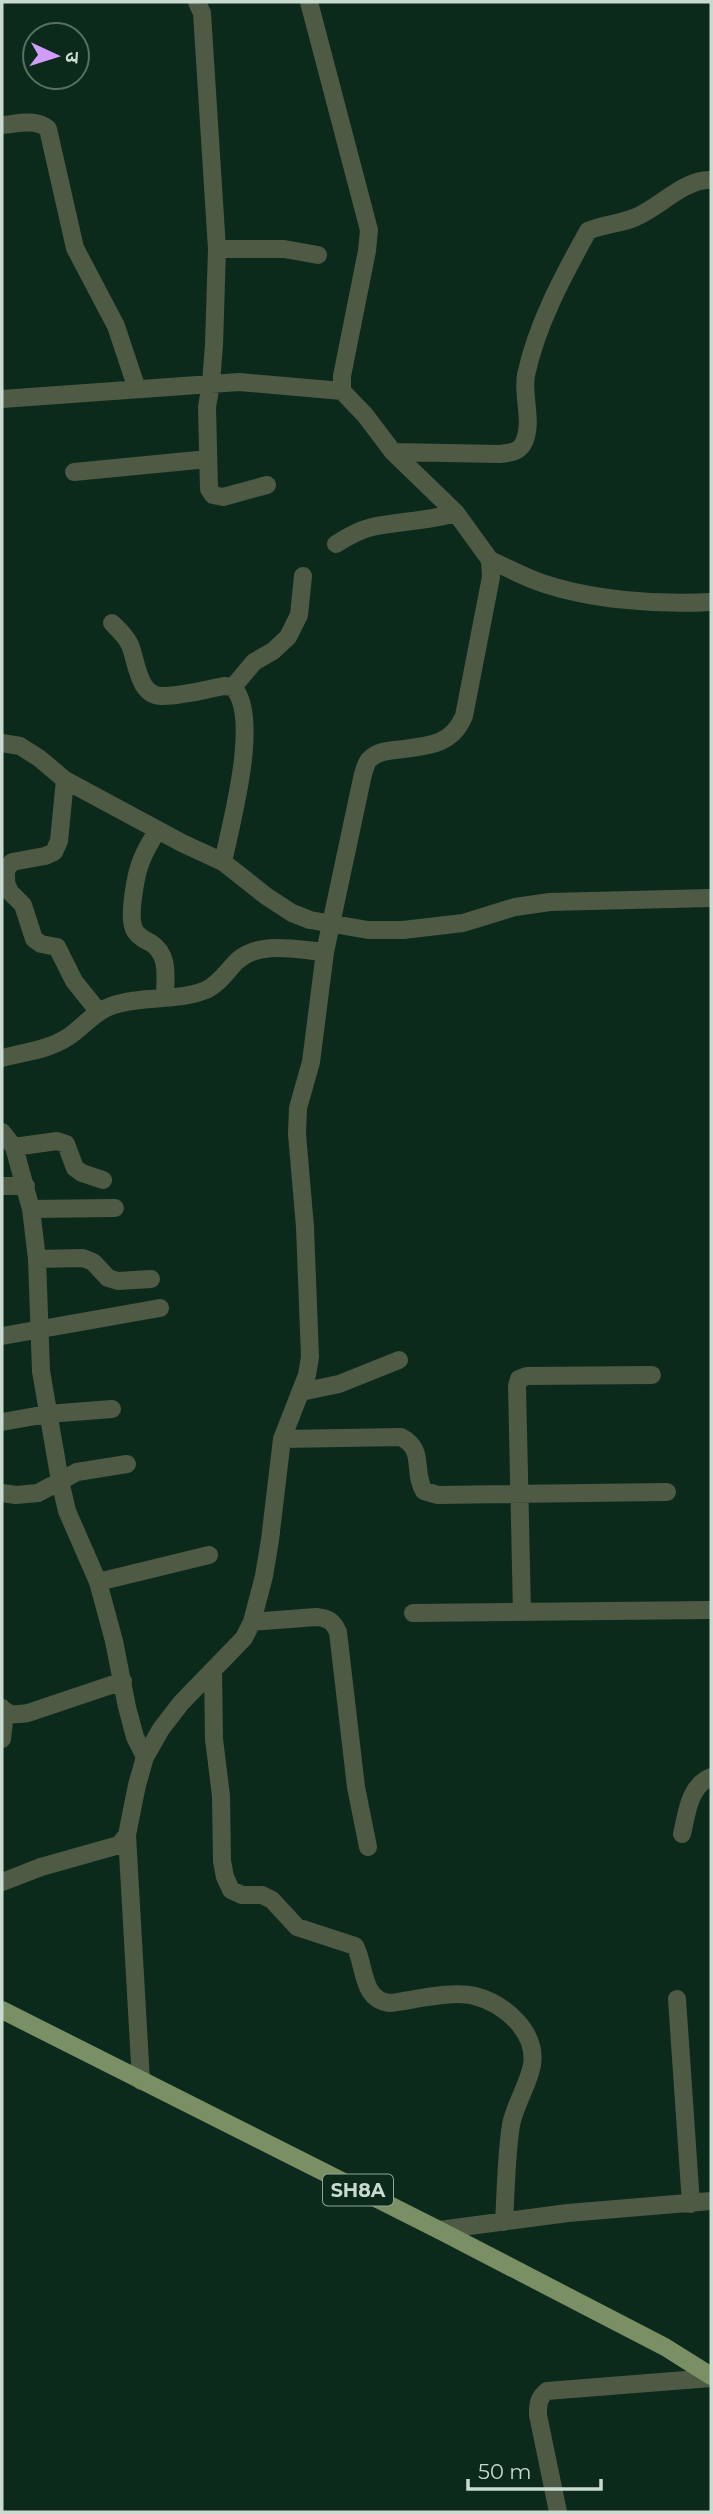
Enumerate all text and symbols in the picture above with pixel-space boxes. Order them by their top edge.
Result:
north arrow [21,21,91,91]
text: उ [61,51,84,64]
road number: SH8A [323,2174,393,2206]
scale bar [468,2448,601,2492]
text: 50 m [478,2459,532,2484]

